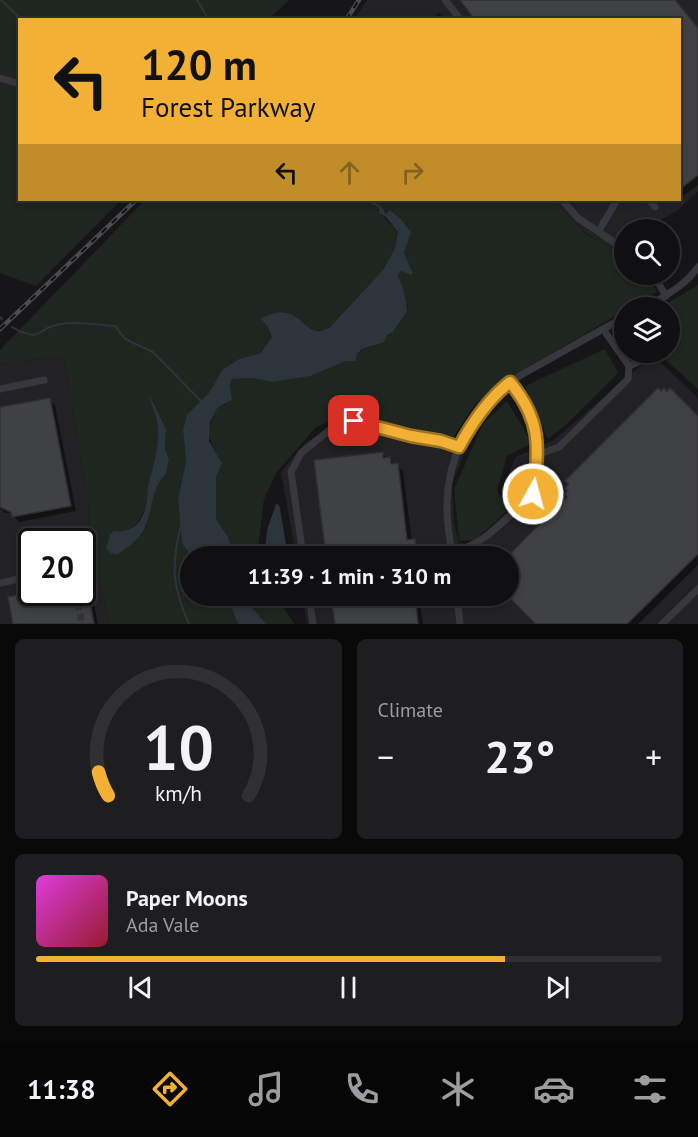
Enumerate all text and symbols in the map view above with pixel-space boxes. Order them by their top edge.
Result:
text: 120 m [141,37,257,92]
icon: left [42,42,120,120]
text: Forest Parkway [141,90,316,124]
icon: left [270,156,303,189]
icon: ahead [333,156,366,189]
icon: right [396,156,429,189]
map controls [614,219,680,363]
button: search [614,219,680,285]
button: layers [614,297,680,363]
pin [328,395,379,446]
icon: arrive [337,404,370,437]
position arrow [501,462,565,526]
speed limit sign: 20 [18,528,96,606]
text: 11:39 · 1 min · 310 m [248,562,451,590]
text: Climate [378,697,443,723]
text: 10 [143,706,214,787]
text: 23° [484,727,555,785]
text: − [378,735,394,778]
text: + [645,735,662,778]
text: km/h [155,779,202,807]
text: Paper Moons [126,884,248,912]
text: Ada Vale [126,912,199,938]
icon: previous [124,971,157,1004]
icon: pause [332,971,365,1004]
icon: next [541,971,574,1004]
icon: directions [149,1068,191,1110]
icon: music [245,1068,287,1110]
icon: phone [341,1068,383,1110]
icon: climate [437,1068,479,1110]
icon: car [533,1068,575,1110]
icon: filters [629,1068,671,1110]
text: 11:38 [27,1072,95,1106]

